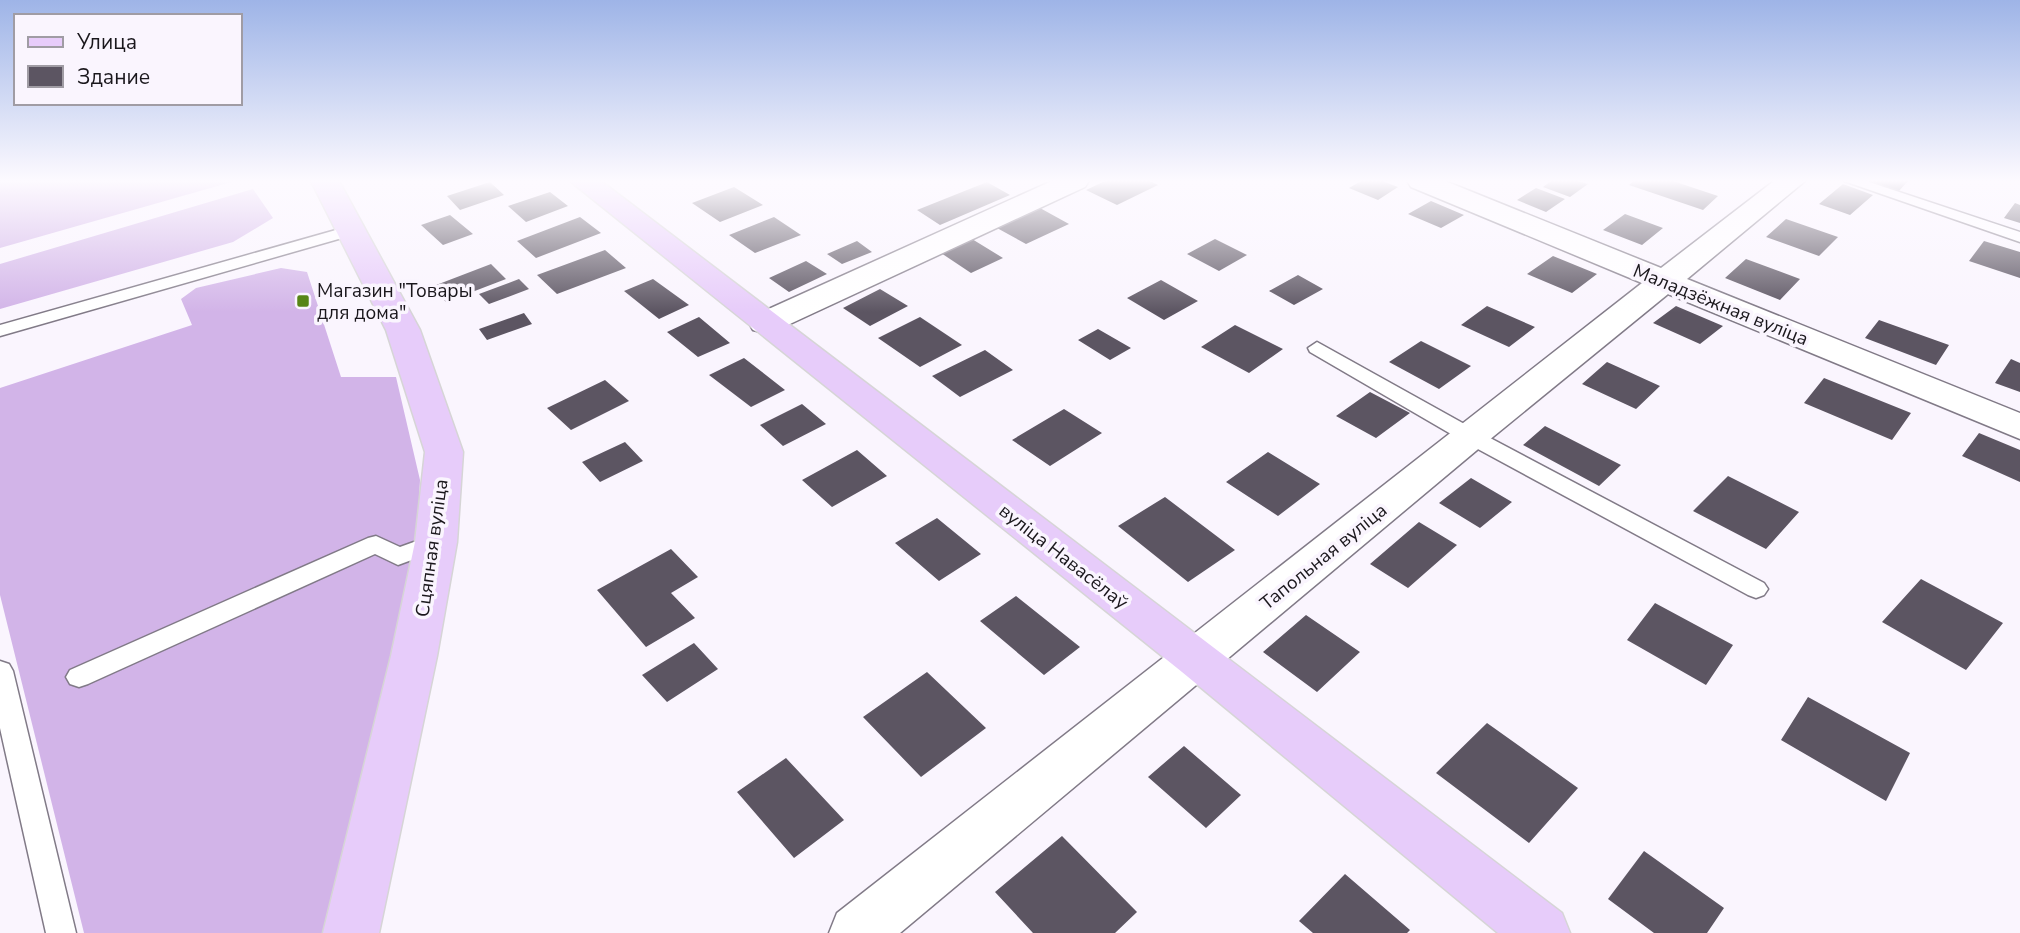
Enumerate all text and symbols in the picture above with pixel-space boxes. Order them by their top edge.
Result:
legend [14,14,242,105]
text: Улица [76,28,137,56]
text: Здание [77,63,150,91]
street label: Маладзёжная вуліца [1629,258,1812,352]
place label: Магазин "Товары для дома" [317,278,473,326]
marker: Магазин "Товары для дома" [295,293,311,309]
street label: Сцяпная вуліца [409,478,455,619]
street label: Тапольная вуліца [1255,497,1393,616]
street label: вуліца Навасёлаў [993,498,1133,616]

